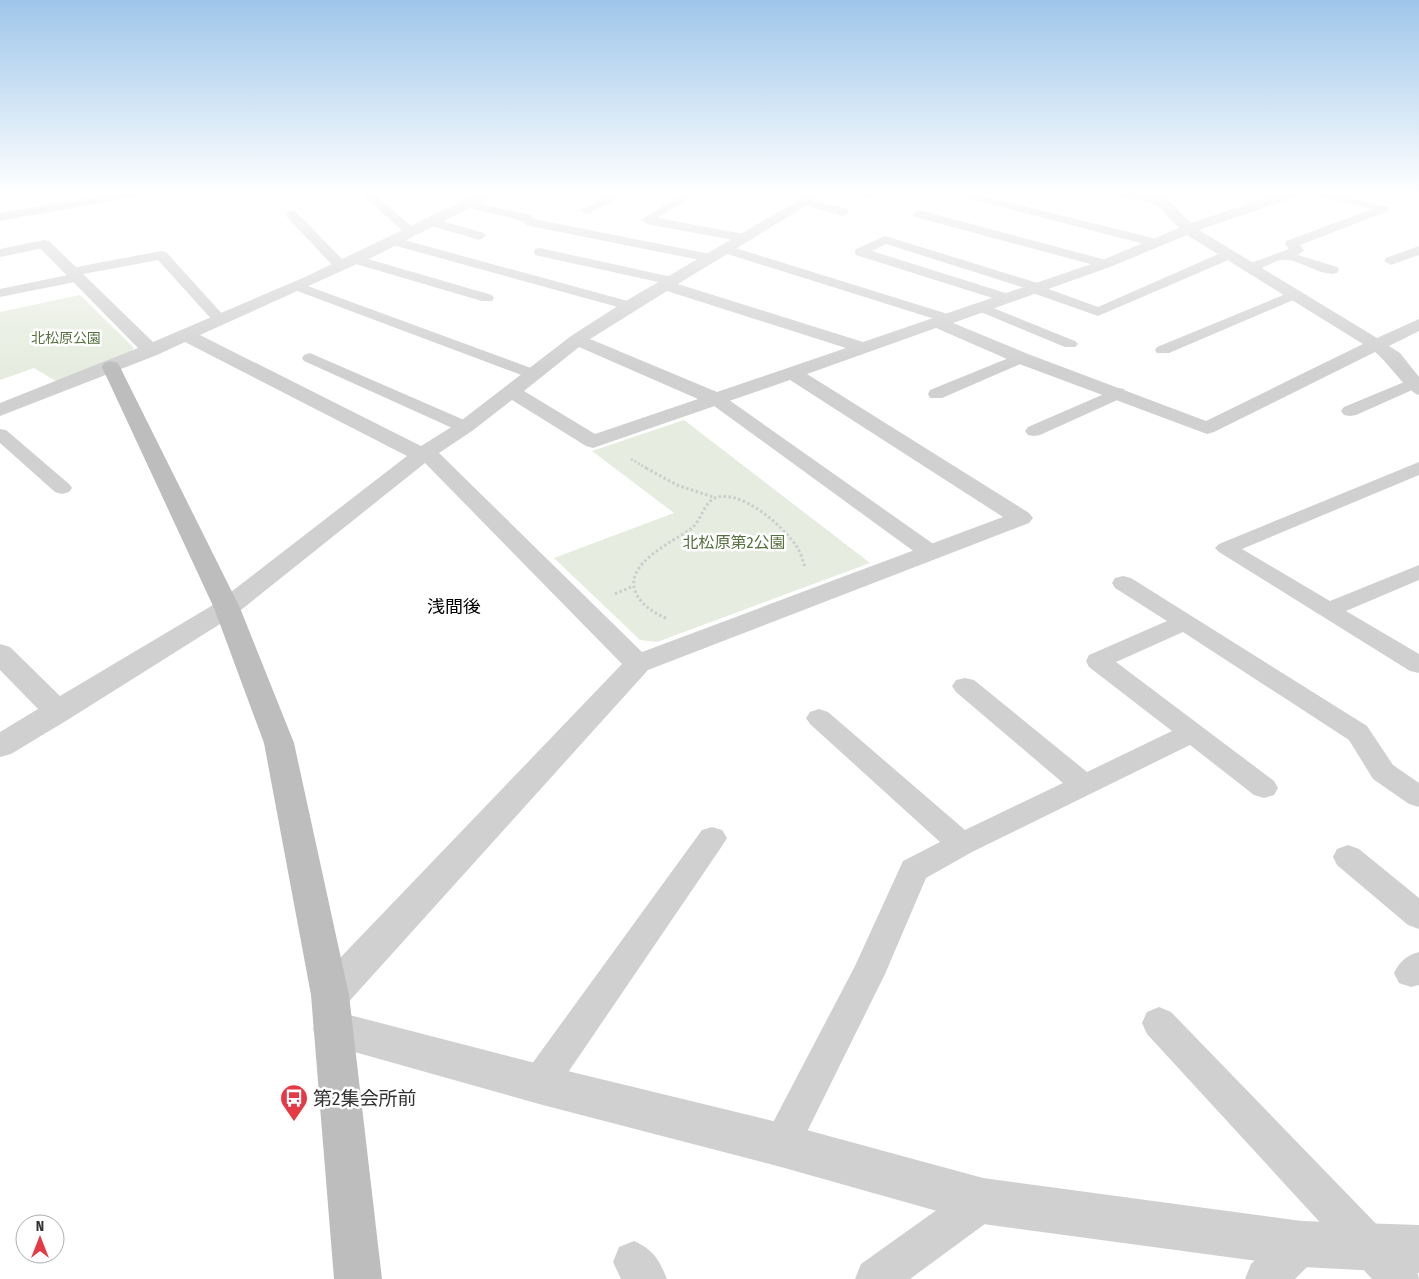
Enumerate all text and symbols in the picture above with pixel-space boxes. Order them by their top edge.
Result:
park label: 北松原公園 [31,330,101,347]
park label: 北松原第2公園 [682,533,786,552]
district label: 浅間後 [427,596,481,618]
bus stop icon: 第2集会所前 [279,1083,309,1122]
place label: 第2集会所前 [313,1087,416,1110]
north arrow [15,1214,65,1264]
text: N [36,1218,44,1235]

